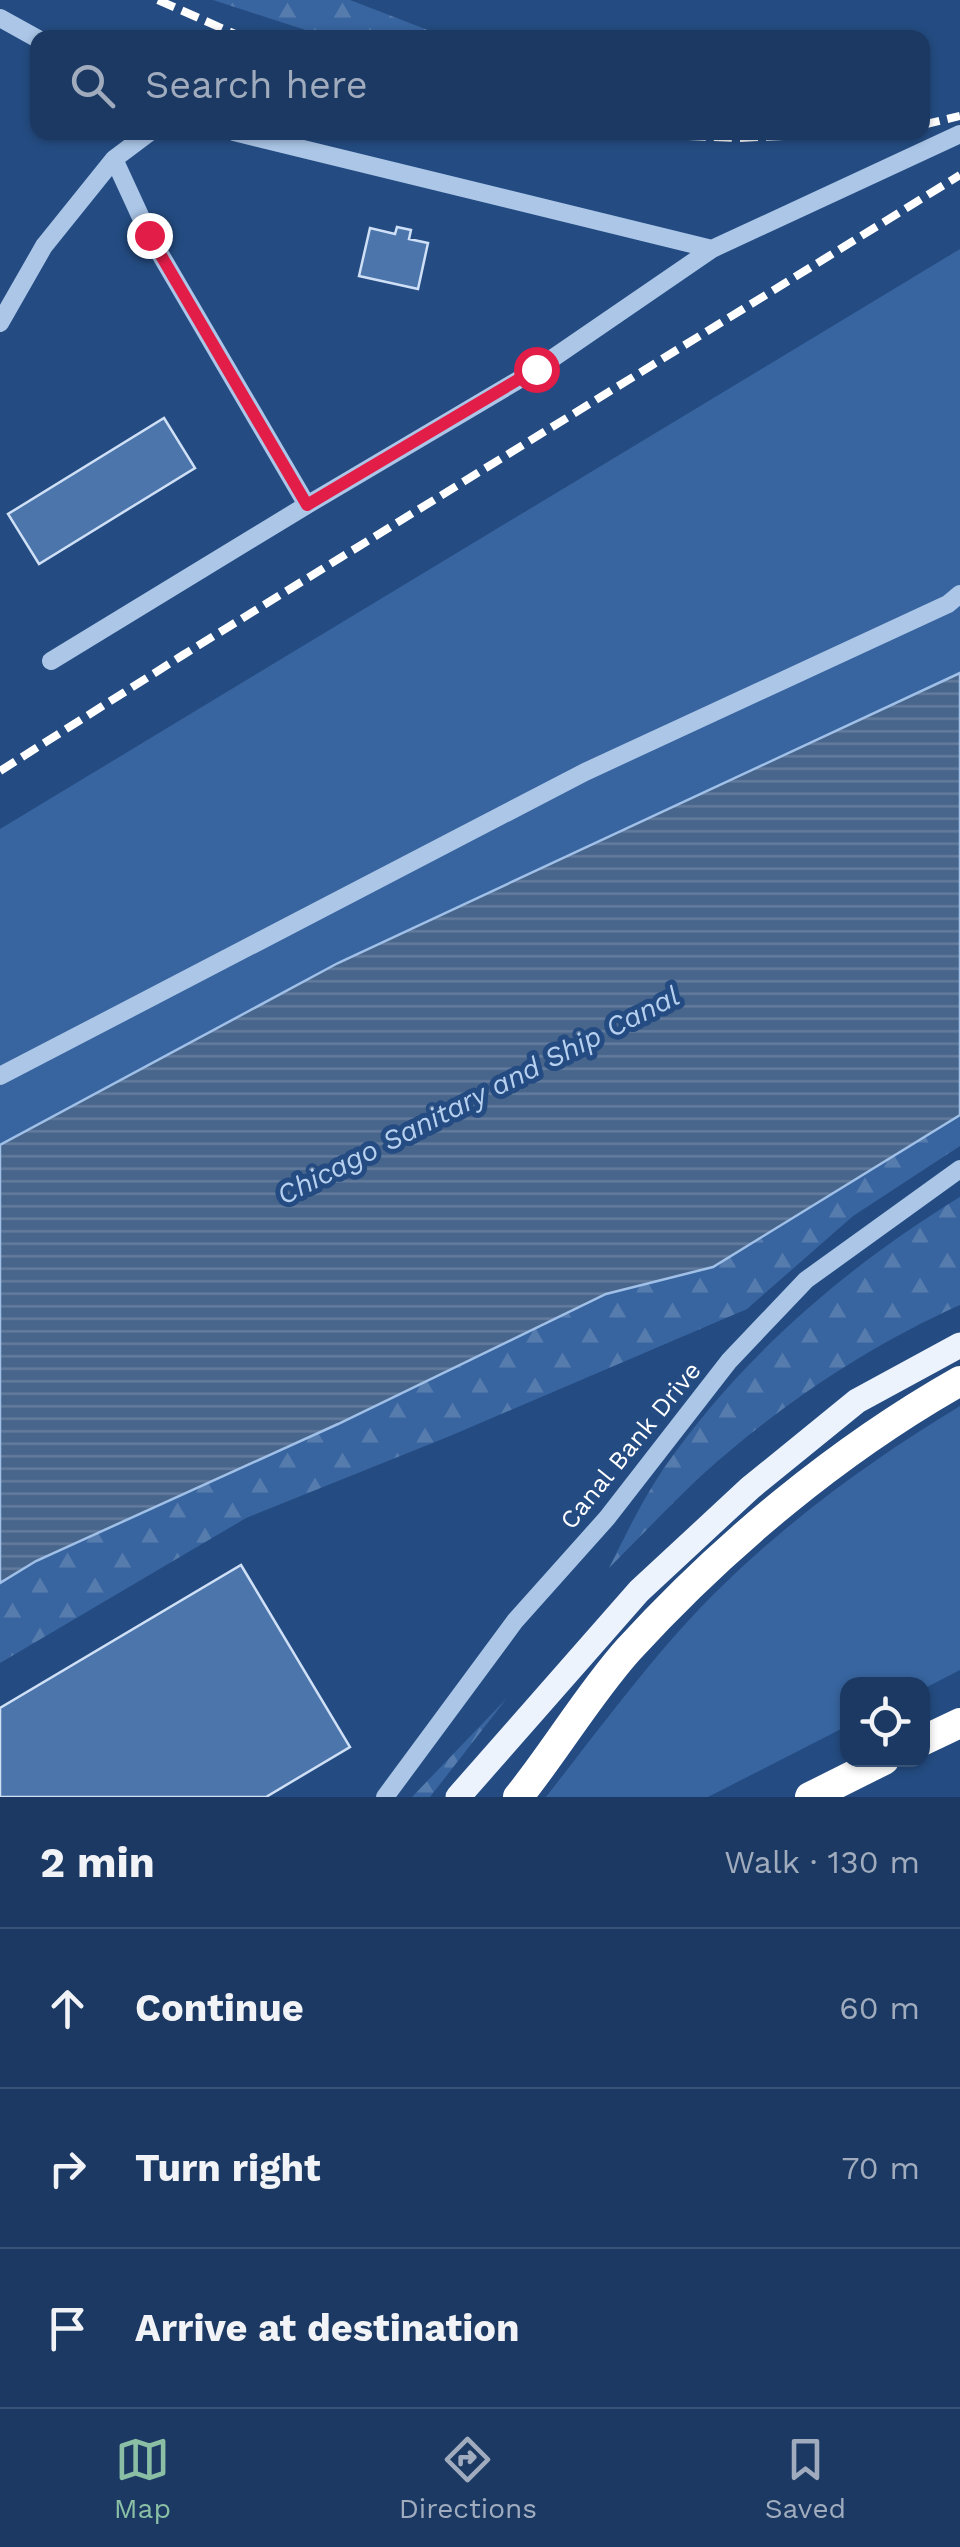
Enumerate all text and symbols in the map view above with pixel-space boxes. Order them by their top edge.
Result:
search box [30,30,930,140]
icon: search [65,58,120,113]
text: Search here [145,63,368,107]
route end [127,213,173,259]
route start [514,347,560,393]
water label: Chicago Sanitary and Ship Canal [272,979,685,1212]
street label: Canal Bank Drive [554,1356,707,1535]
map controls [840,1677,930,1767]
button: locate [840,1677,930,1767]
text: 2 min [40,1838,155,1887]
text: Walk · 130 m [724,1843,920,1881]
icon: ahead [40,1981,95,2036]
text: Continue [135,1986,304,2030]
text: 60 m [839,1989,920,2027]
icon: right [40,2141,95,2196]
text: Turn right [135,2146,321,2190]
text: 70 m [841,2149,920,2187]
icon: arrive [40,2301,95,2356]
text: Arrive at destination [135,2306,520,2350]
tab: Map [114,2432,171,2525]
tab: Directions [399,2432,537,2525]
tab: Saved [765,2432,846,2525]

